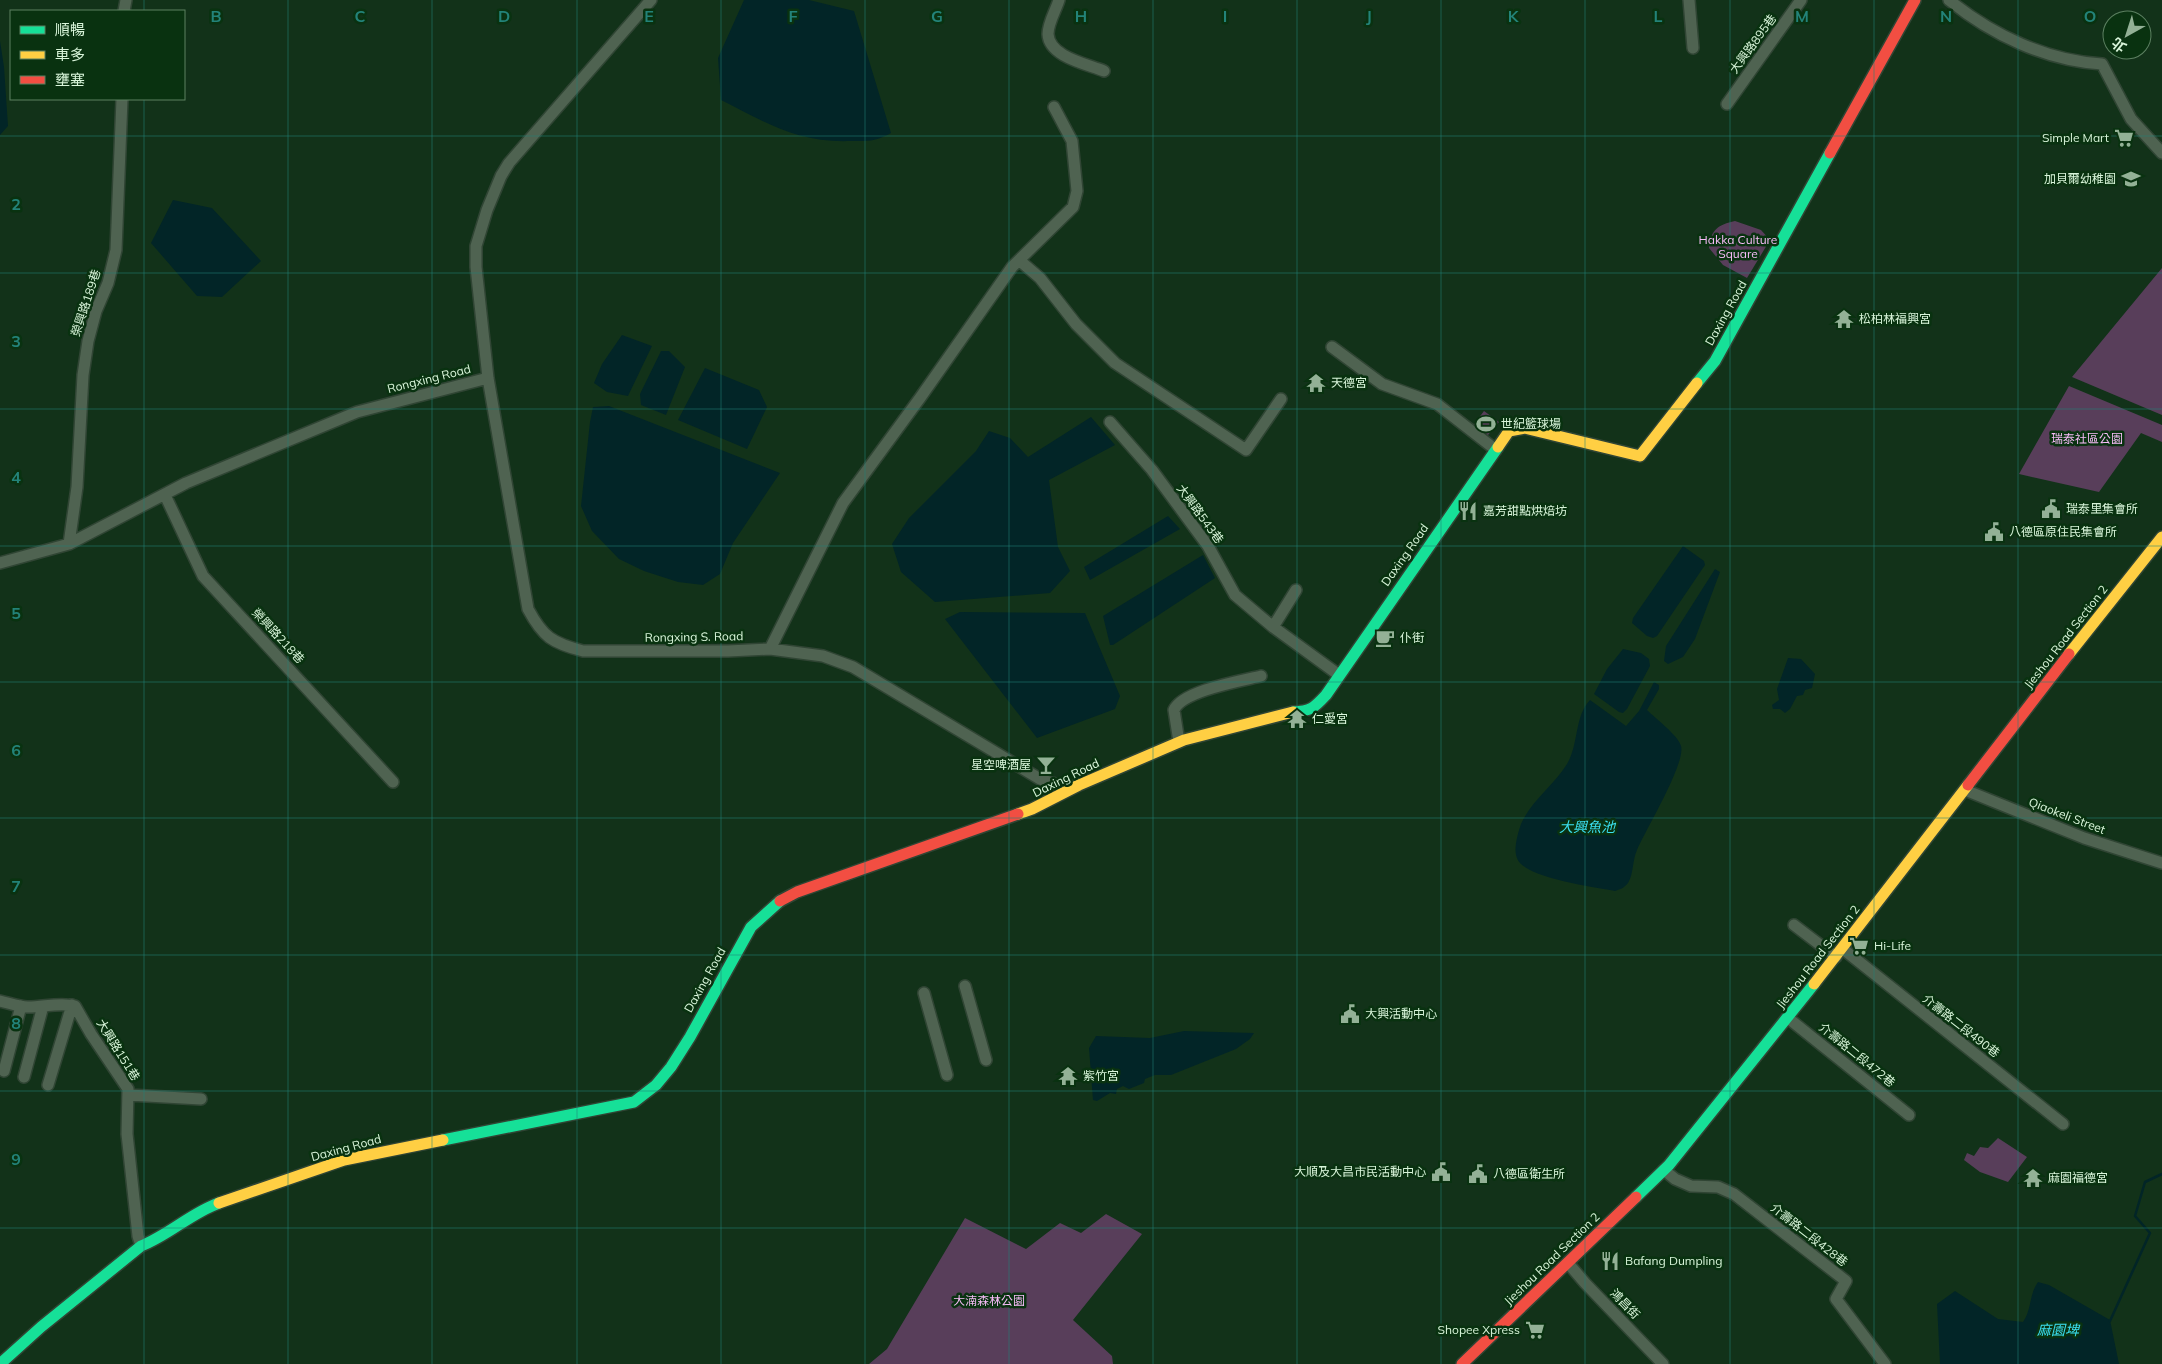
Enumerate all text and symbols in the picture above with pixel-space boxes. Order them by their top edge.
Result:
text: B [210,6,222,26]
text: C [355,6,366,26]
text: D [498,6,510,26]
text: E [644,6,654,26]
text: F [788,6,798,26]
text: G [931,6,943,26]
text: H [1075,6,1087,26]
text: I [1223,6,1227,26]
text: J [1366,6,1372,26]
text: K [1508,6,1520,26]
text: L [1654,6,1663,26]
text: M [1795,6,1809,26]
text: N [1940,6,1952,26]
text: O [2084,6,2096,26]
legend [10,10,185,100]
north arrow [2102,10,2152,60]
street label: 大興路895巷 [1726,11,1779,76]
text: 順暢 [55,20,85,39]
text: 北 [2108,34,2130,57]
text: 車多 [55,45,85,64]
text: 壅塞 [55,70,85,89]
supermarket icon: Simple Mart [2113,127,2135,149]
place label: Simple Mart [2042,130,2109,145]
school or university icon: 加貝爾幼稚園 [2120,168,2142,190]
place label: 加貝爾幼稚園 [2044,171,2116,186]
text: 2 [11,194,21,214]
park label: Hakka Culture Square [1699,232,1777,261]
street label: 榮興路189巷 [68,267,103,338]
street label: Daxing Road [1701,278,1750,348]
temple icon: 松柏林福興宮 [1833,308,1855,330]
place label: 松柏林福興宮 [1859,311,1931,326]
text: 3 [11,331,21,351]
street label: Rongxing Road [386,361,472,396]
temple icon: 天德宮 [1305,372,1327,394]
place label: 天德宮 [1331,375,1367,390]
sports icon: 世紀籃球場 [1475,413,1497,435]
place label: 世紀籃球場 [1501,416,1561,431]
park label: 瑞泰社區公園 [2051,431,2123,446]
text: 4 [11,467,21,487]
street label: 大興路543巷 [1174,481,1227,546]
public building icon: 瑞泰里集會所 [2040,498,2062,520]
restaurant icon: 嘉芳甜點烘焙坊 [1457,500,1479,522]
place label: 瑞泰里集會所 [2066,501,2138,516]
place label: 嘉芳甜點烘焙坊 [1483,503,1567,518]
street label: Daxing Road [1378,521,1431,589]
public building icon: 八德區原住民集會所 [1983,521,2005,543]
place label: 八德區原住民集會所 [2009,524,2117,539]
street label: Jieshou Road Section 2 [2021,582,2111,691]
text: 5 [11,603,21,623]
street label: 榮興路218巷 [249,605,308,666]
cafe icon: 仆街 [1374,627,1396,649]
street label: Rongxing S. Road [645,628,743,645]
place label: 仆街 [1400,630,1424,645]
temple icon: 仁愛宮 [1286,708,1308,730]
place label: 仁愛宮 [1312,711,1348,726]
text: 6 [11,740,21,760]
bar icon: 星空啤酒屋 [1035,754,1057,776]
street label: Daxing Road [1030,755,1102,800]
place label: 星空啤酒屋 [971,757,1031,772]
street label: Qiaokeli Street [2027,794,2108,837]
water label: 大興魚池 [1559,818,1617,836]
text: 7 [11,876,21,896]
street label: Jieshou Road Section 2 [1773,902,1863,1011]
supermarket icon: Hi-Life [1848,935,1870,957]
place label: Hi-Life [1874,938,1911,953]
street label: Daxing Road [680,945,729,1015]
street label: 介壽路二段490巷 [1920,991,2003,1060]
public building icon: 大興活動中心 [1339,1003,1361,1025]
place label: 大興活動中心 [1365,1006,1437,1021]
text: 8 [11,1013,21,1033]
street label: 大興路151巷 [94,1016,143,1083]
street label: 介壽路二段472巷 [1816,1019,1898,1090]
temple icon: 紫竹宮 [1057,1065,1079,1087]
place label: 紫竹宮 [1083,1068,1119,1083]
street label: Daxing Road [309,1131,383,1164]
text: 9 [11,1149,21,1169]
public building icon: 大順及大昌市民活動中心 [1430,1161,1452,1183]
public building icon: 八德區衛生所 [1467,1163,1489,1185]
place label: 大順及大昌市民活動中心 [1294,1164,1426,1179]
place label: 八德區衛生所 [1493,1166,1565,1181]
temple icon: 麻園福德宮 [2022,1167,2044,1189]
place label: 麻園福德宮 [2048,1170,2108,1185]
street label: 介壽路二段428巷 [1768,1200,1851,1269]
street label: Jieshou Road Section 2 [1501,1209,1603,1308]
restaurant icon: Bafang Dumpling [1599,1250,1621,1272]
place label: Bafang Dumpling [1625,1253,1723,1268]
street label: 鴻昌街 [1607,1285,1643,1322]
park label: 大湳森林公園 [953,1293,1025,1308]
supermarket icon: Shopee Xpress [1524,1319,1546,1341]
water label: 麻園埤 [2037,1321,2081,1339]
place label: Shopee Xpress [1438,1322,1520,1337]

